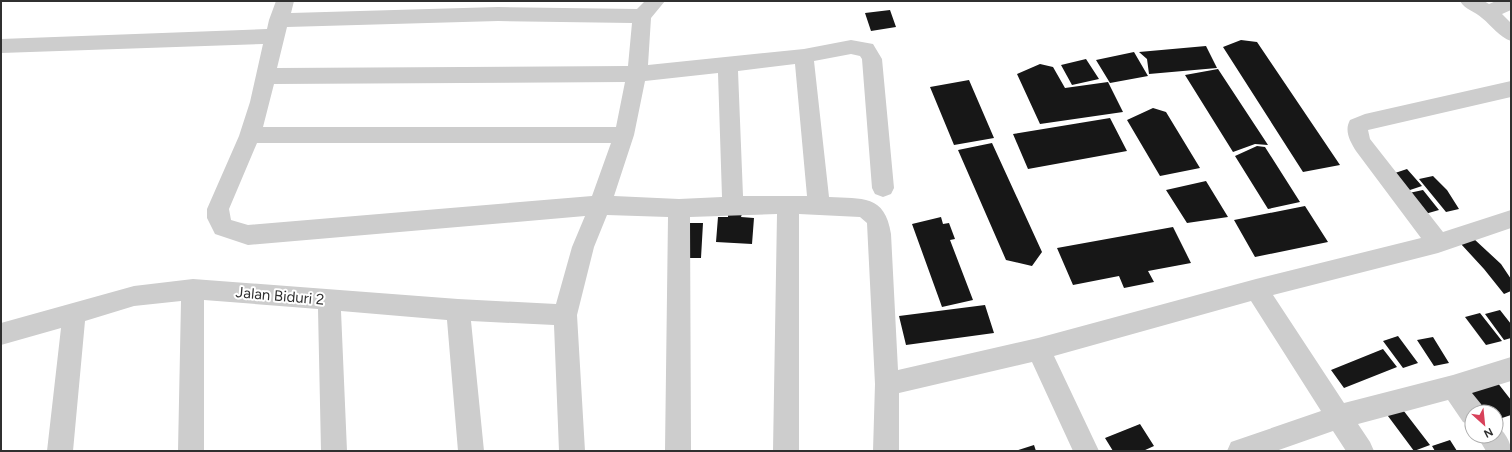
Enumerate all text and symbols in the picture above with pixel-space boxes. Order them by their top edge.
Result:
street label: Jalan Biduri 2 [235,283,325,309]
north arrow [1464,404,1504,444]
text: N [1482,425,1495,440]

